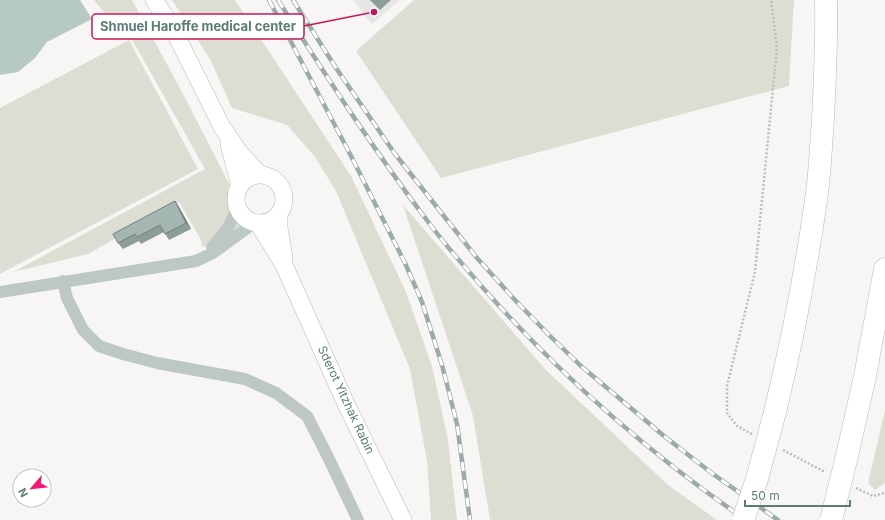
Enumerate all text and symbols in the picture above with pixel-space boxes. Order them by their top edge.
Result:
callout: Shmuel Haroffe medical center [92,14,304,39]
text: Shmuel Haroffe medical center [100,18,297,34]
street label: Sderot Yitzhak Rabin [315,343,378,456]
north arrow [12,468,52,508]
scale bar [745,482,850,508]
text: N [15,486,31,500]
text: 50 m [751,488,780,503]

